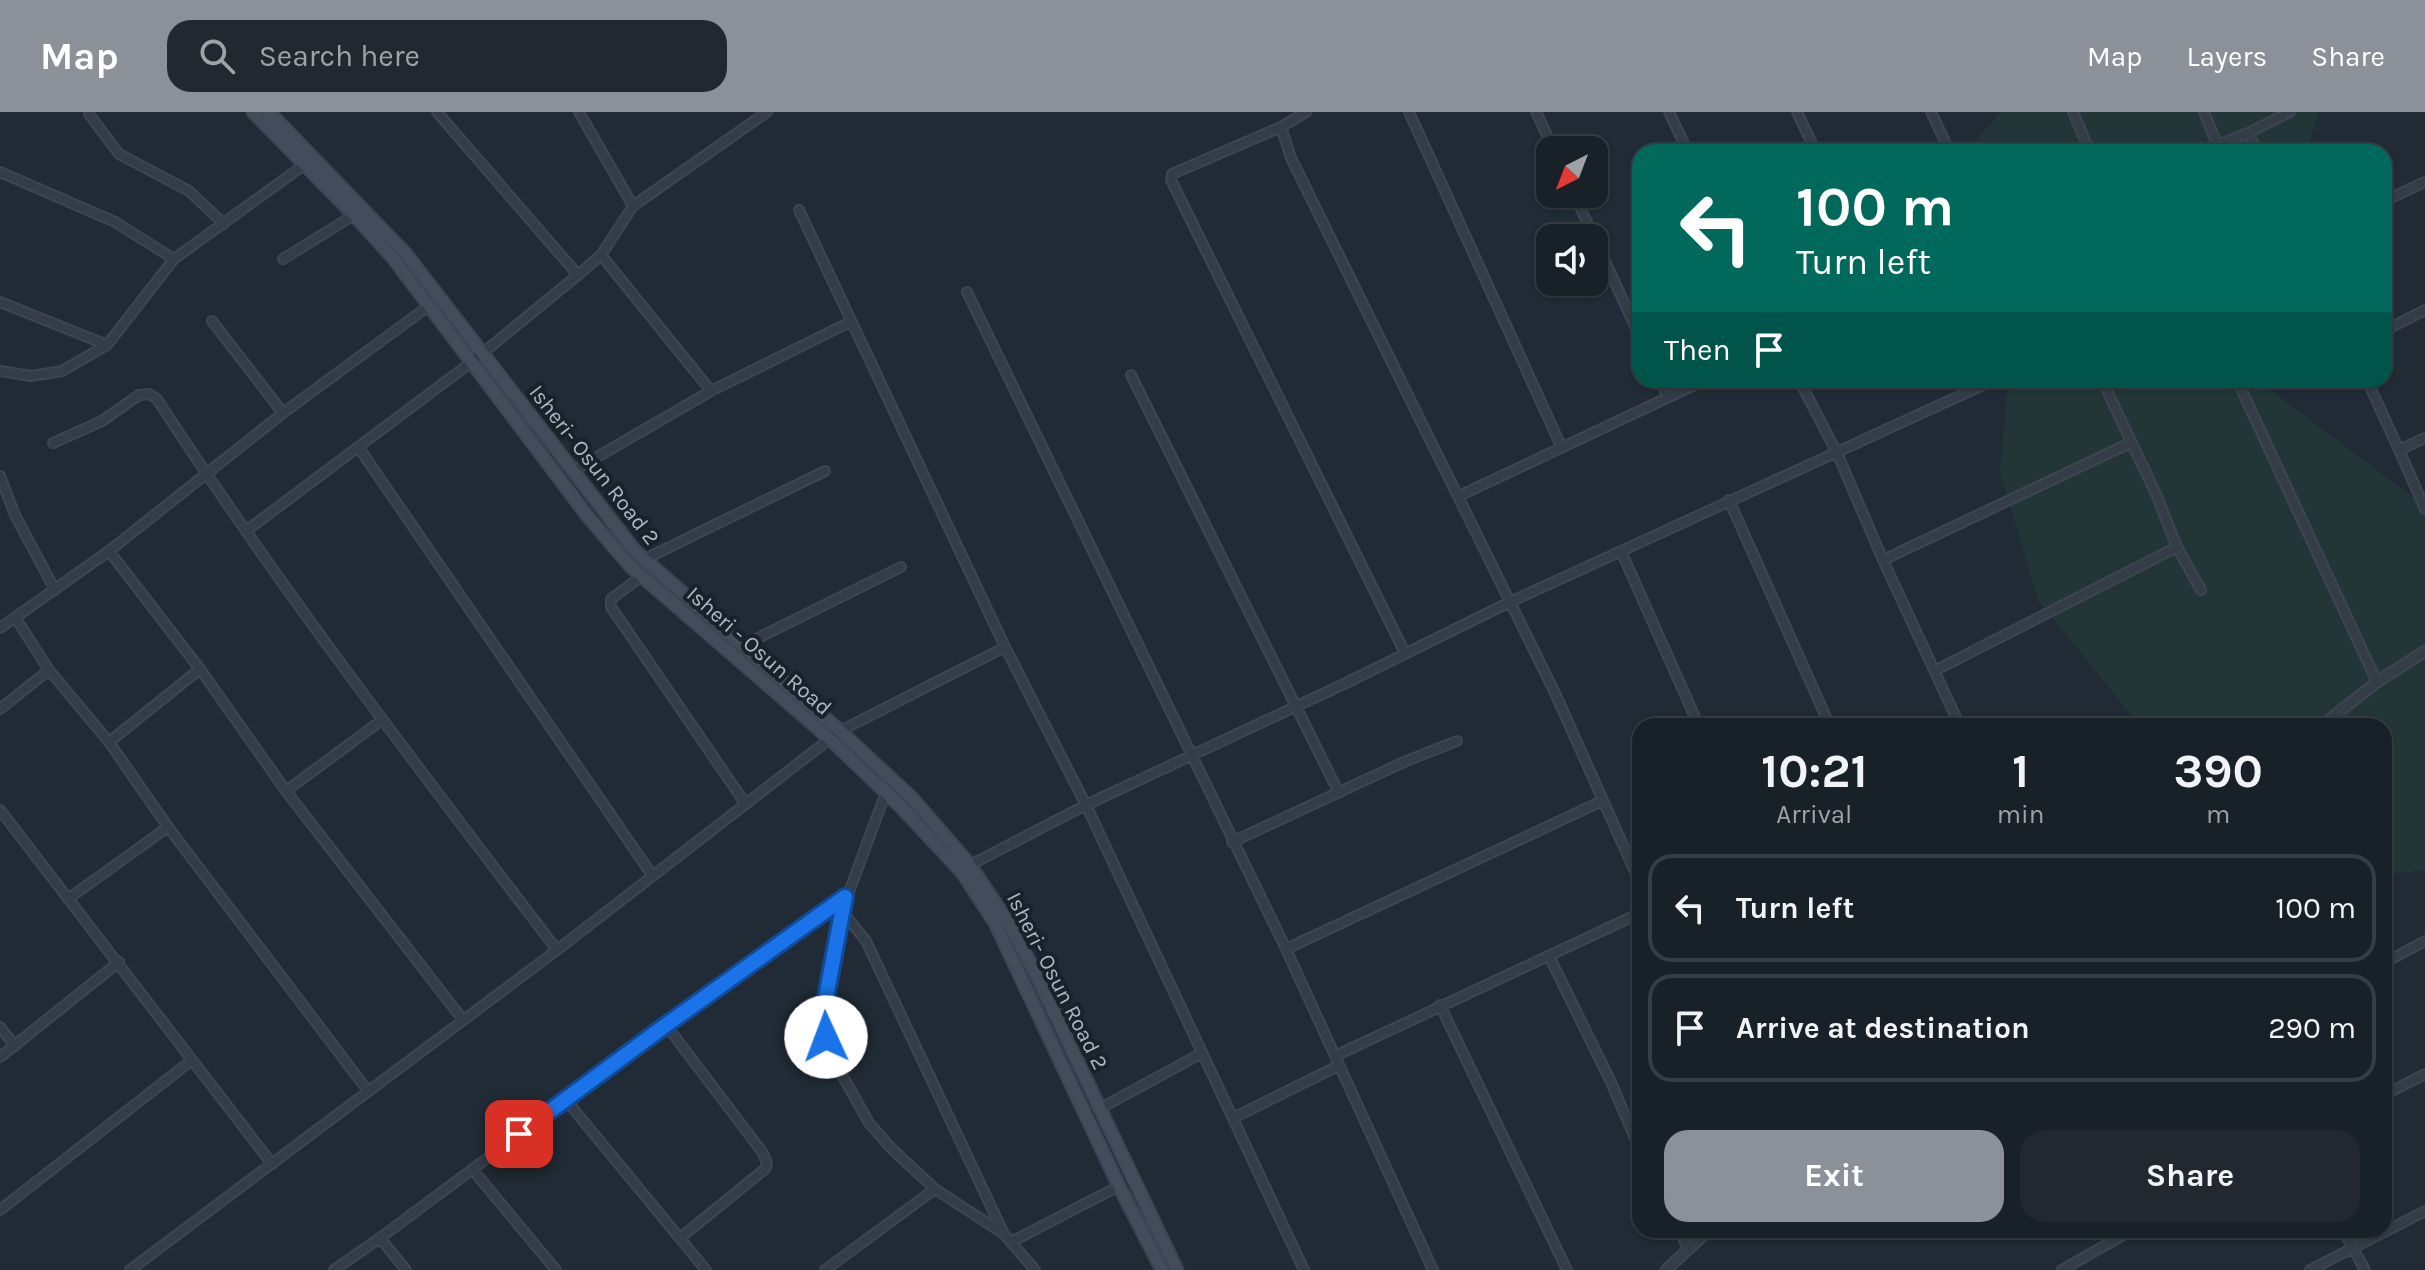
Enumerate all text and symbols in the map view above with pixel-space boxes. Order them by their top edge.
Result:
search box [167,20,727,92]
text: Map [40,34,119,79]
icon: search [195,34,239,78]
text: Search here [259,38,420,74]
text: Map [2087,40,2142,73]
text: Layers [2186,40,2267,73]
text: Share [2311,40,2385,73]
north arrow [1536,136,1608,208]
map controls [1536,136,1608,296]
text: 100 m [1796,174,1954,239]
icon: left [1664,176,1768,280]
button: sound [1536,224,1608,296]
text: Turn left [1796,241,1931,283]
icon: arrive [1747,328,1791,372]
text: Then [1664,332,1731,368]
street label: Isheri- Osun Road 2 [523,380,665,550]
street label: Isheri - Osun Road [681,581,837,721]
text: 10:21 [1761,743,1868,799]
text: 1 [2012,743,2029,799]
text: 390 [2173,743,2263,799]
text: Arrival [1776,799,1852,830]
text: min [1997,799,2044,830]
text: m [2206,799,2230,830]
icon: left [1668,886,1712,930]
street label: Isheri- Osun Road 2 [1001,888,1113,1074]
text: Turn left [1736,890,1854,926]
text: 100 m [2275,890,2356,926]
position arrow [784,995,868,1079]
icon: arrive [1668,1006,1712,1050]
text: Arrive at destination [1736,1010,2030,1046]
text: 290 m [2268,1010,2356,1046]
pin [485,1100,553,1168]
icon: arrive [497,1112,541,1156]
button: Exit [1664,1130,2004,1222]
button: Share [2020,1130,2360,1222]

